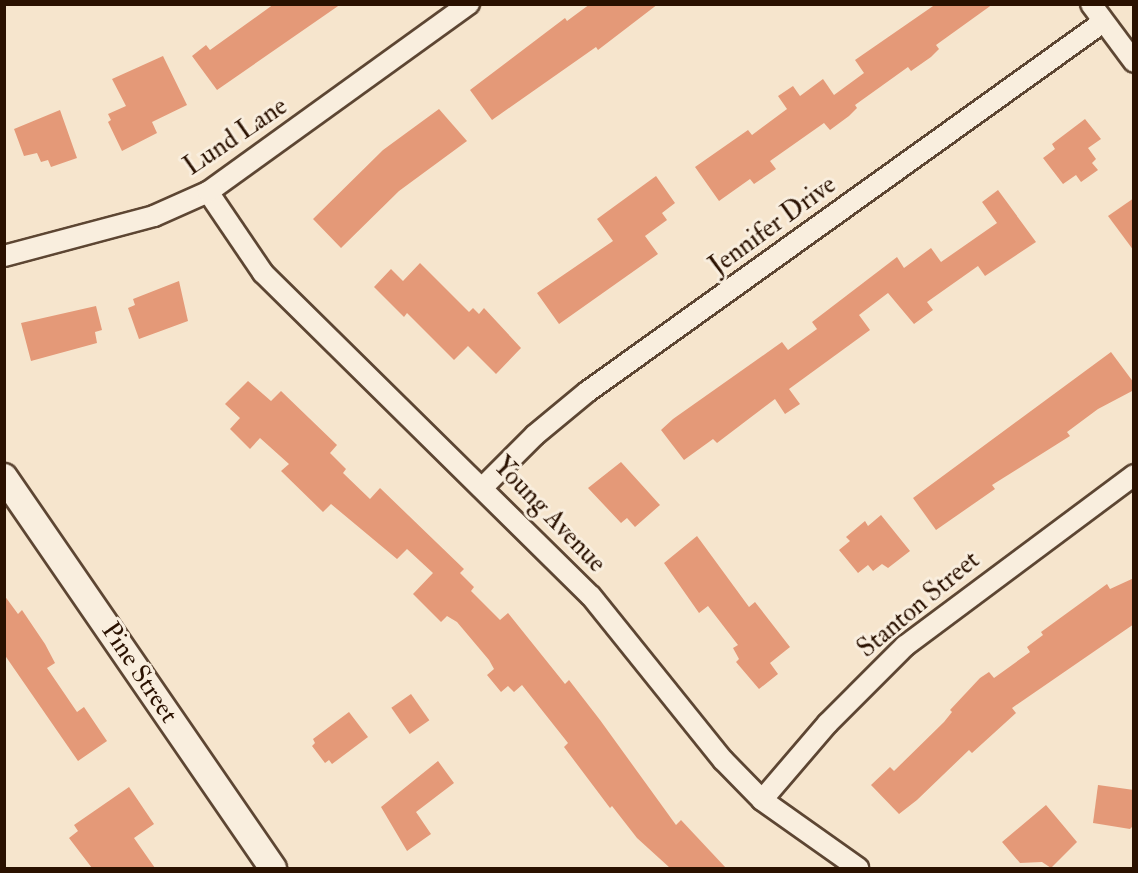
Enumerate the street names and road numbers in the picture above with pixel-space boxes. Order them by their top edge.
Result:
street label: Lund Lane [178,91,294,183]
street label: Jennifer Drive [704,170,842,282]
street label: Young Avenue [486,451,612,579]
street label: Stanton Street [852,545,986,665]
street label: Pine Street [94,617,184,729]

